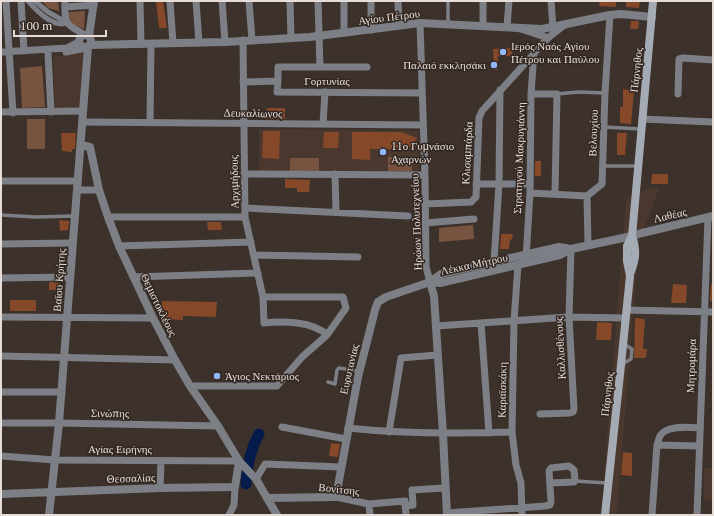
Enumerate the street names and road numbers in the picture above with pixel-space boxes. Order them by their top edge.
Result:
street label: Αγίου Πέτρου [357,6,421,28]
street label: Πάρνηθος [627,46,645,93]
street label: Γορτυνίας [304,74,350,88]
street label: Στρατηγού Μακρυγιάννη [510,102,528,214]
street label: Δευκαλίωνος [223,105,283,121]
street label: Βελουχίου [585,109,601,157]
street label: Κλισαμπάρδα [458,121,476,185]
street label: Αρχιμήδους [227,154,241,209]
street label: Ηρώων Πολυτεχνείου [407,173,425,271]
street label: Λαθέας [652,204,689,226]
street label: Βαϊου Κρήτης [50,247,68,312]
street label: Λέκκα Μήτρου [439,250,509,278]
street label: Θεμιστοκλέους [138,271,181,339]
street label: Καλλισθένους [551,316,569,380]
street label: Μητρομάρα [683,338,699,393]
street label: Ευρυτανίας [336,342,362,396]
street label: Καραϊσκάκη [495,362,509,418]
street label: Πάρνηθος [597,370,617,417]
street label: Σινώπης [91,406,130,420]
street label: Αγίας Ειρήνης [88,442,153,456]
street label: Θεσσαλίας [106,470,156,486]
street label: Βονίτσης [318,480,361,498]

